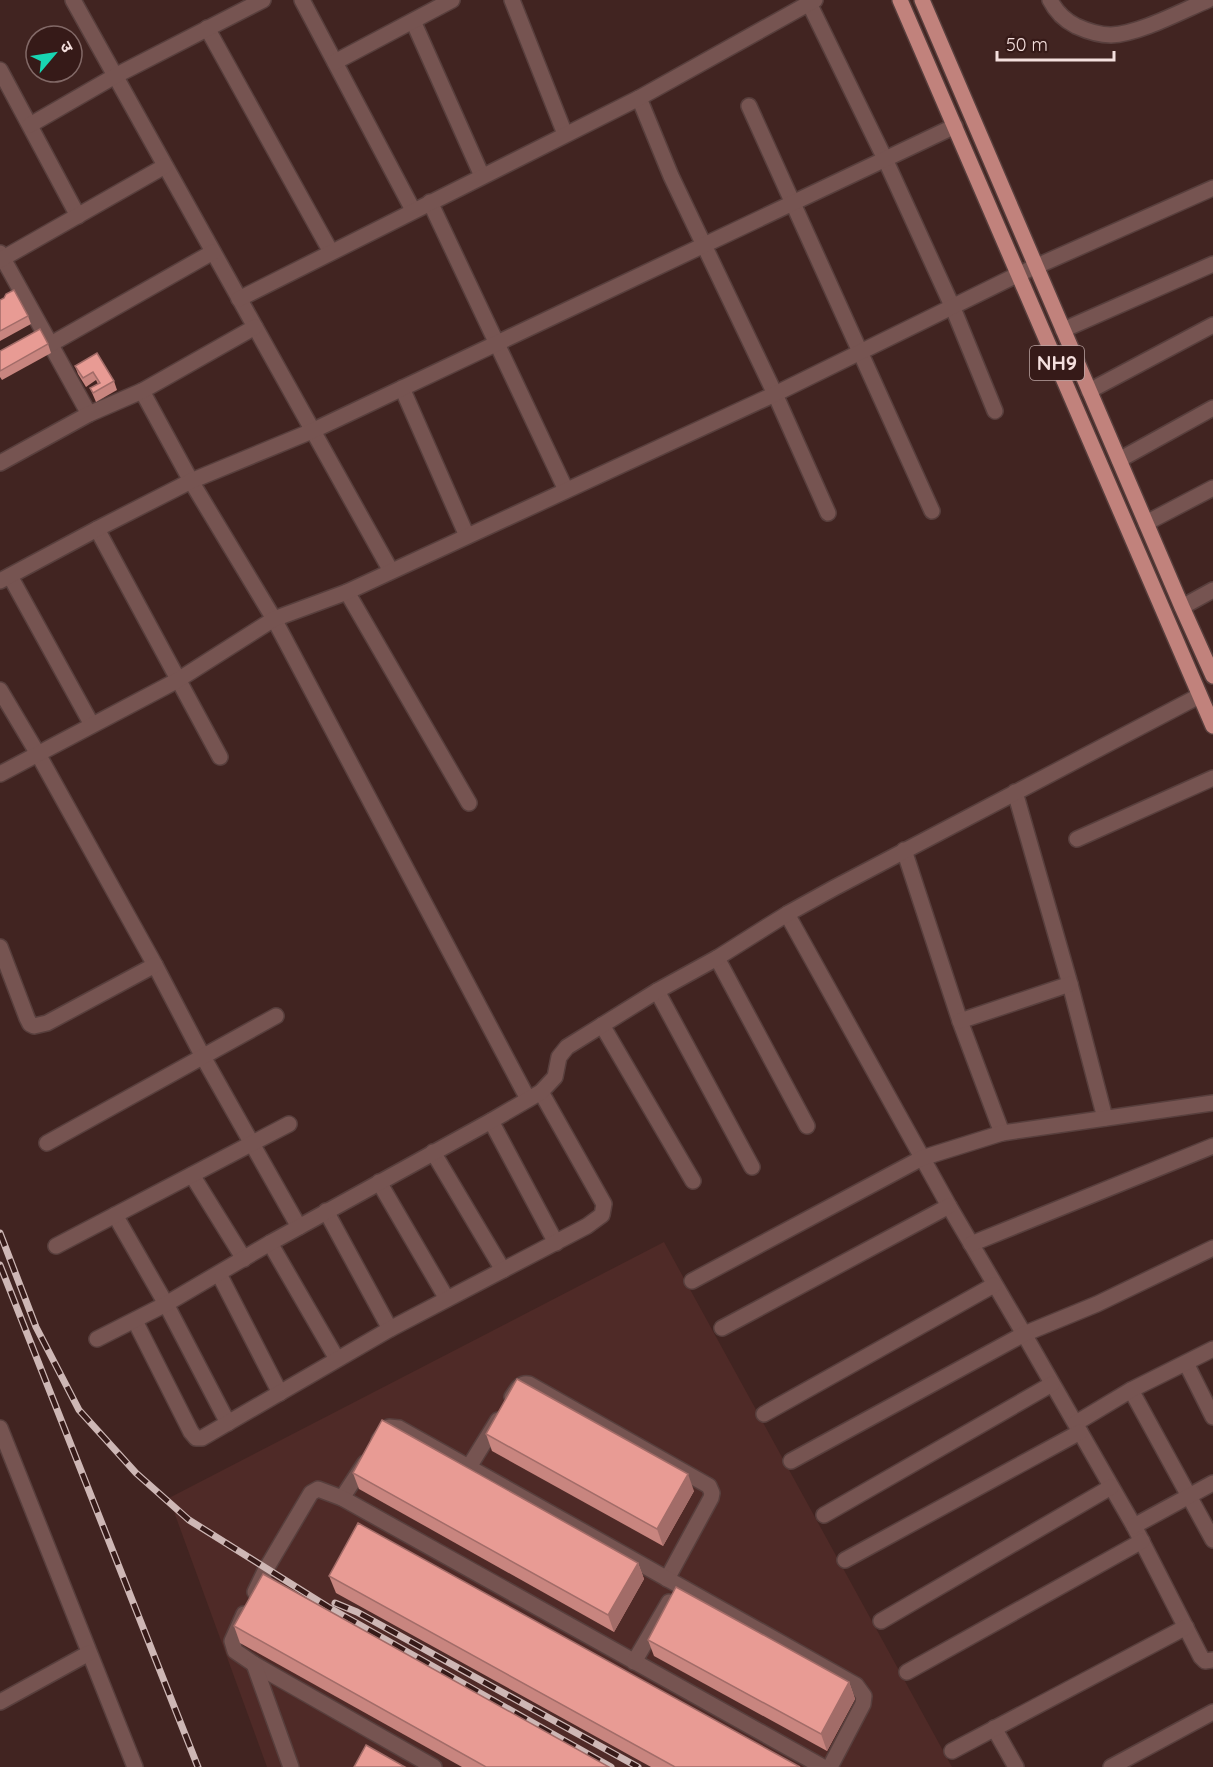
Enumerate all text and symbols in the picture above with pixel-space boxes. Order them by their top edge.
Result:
north arrow [24,24,84,84]
scale bar [997,24,1114,62]
text: 50 m [1006,33,1048,56]
text: उ [56,38,78,56]
road number: NH9 [1030,346,1084,380]

